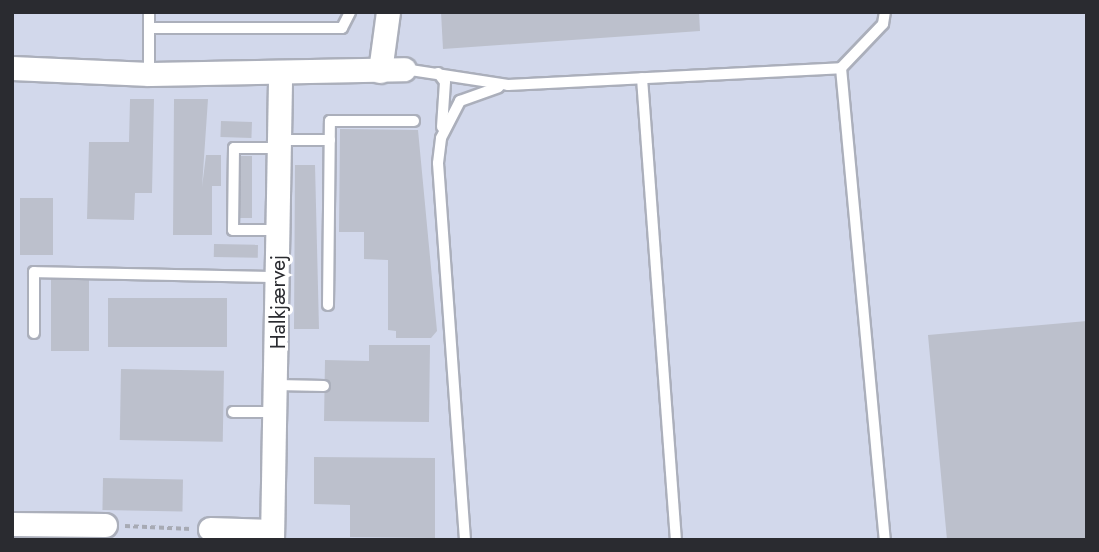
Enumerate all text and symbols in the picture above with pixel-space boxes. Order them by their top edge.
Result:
street label: Halkjærvej [265,255,291,349]

